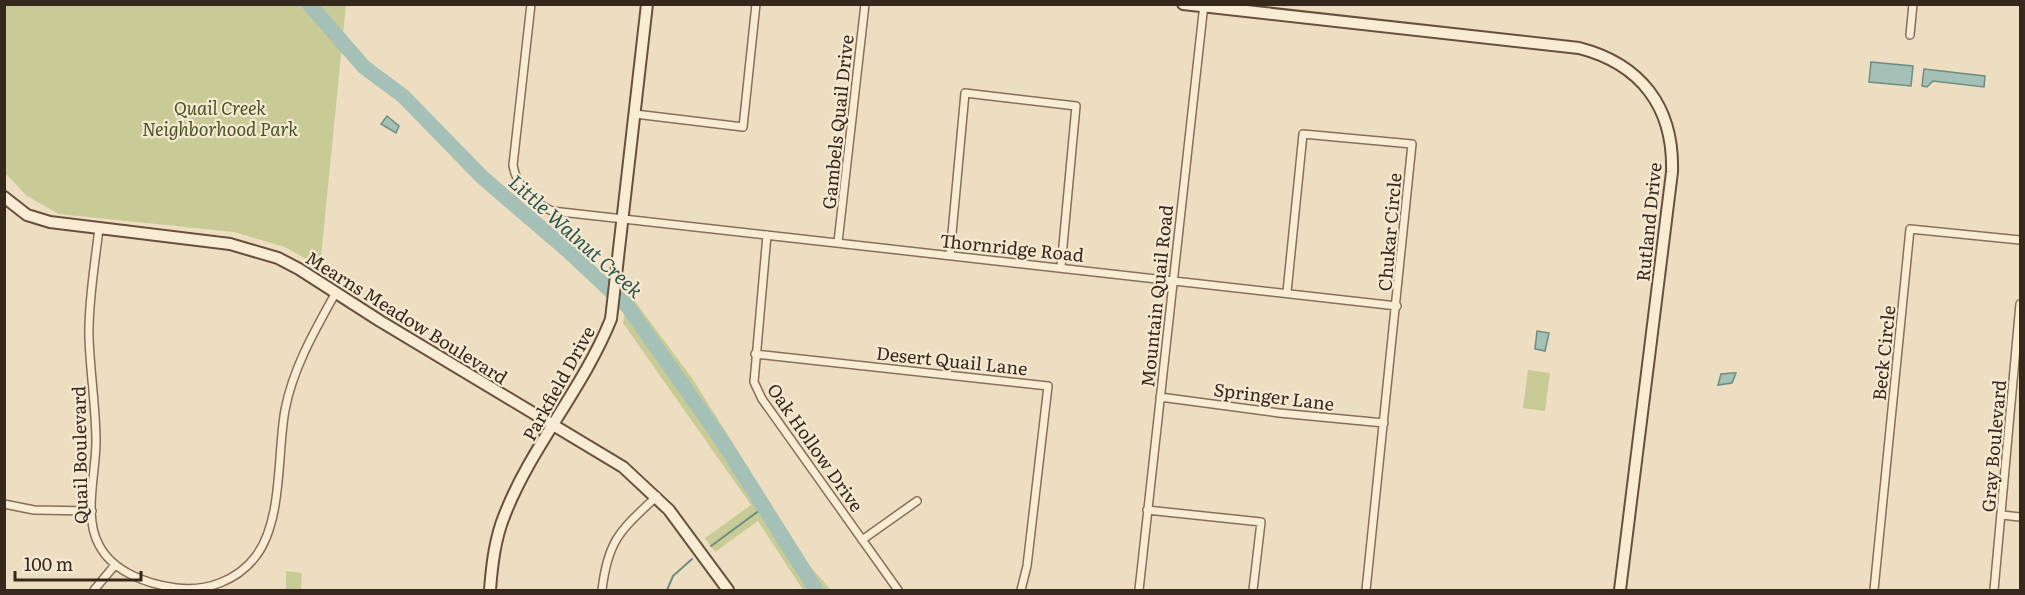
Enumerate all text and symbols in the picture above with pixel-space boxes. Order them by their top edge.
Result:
street label: Gambels Quail Drive [814,33,860,211]
park label: Quail Creek Neighborhood Park [142,94,298,142]
street label: Rutland Drive [1628,161,1668,283]
water label: Little Walnut Creek [503,166,651,304]
street label: Chukar Circle [1370,172,1408,292]
street label: Mountain Quail Road [1133,203,1179,389]
street label: Thornridge Road [939,226,1085,268]
street label: Mearns Meadow Boulevard [301,244,513,390]
street label: Beck Circle [1865,304,1901,402]
street label: Parkfield Drive [515,321,601,445]
street label: Desert Quail Lane [875,339,1029,381]
street label: Springer Lane [1212,375,1336,417]
street label: Oak Hollow Drive [761,377,871,517]
street label: Gray Boulevard [1974,379,2012,513]
street label: Quail Boulevard [64,386,94,524]
scale bar [15,544,141,582]
text: 100 m [24,550,73,577]

